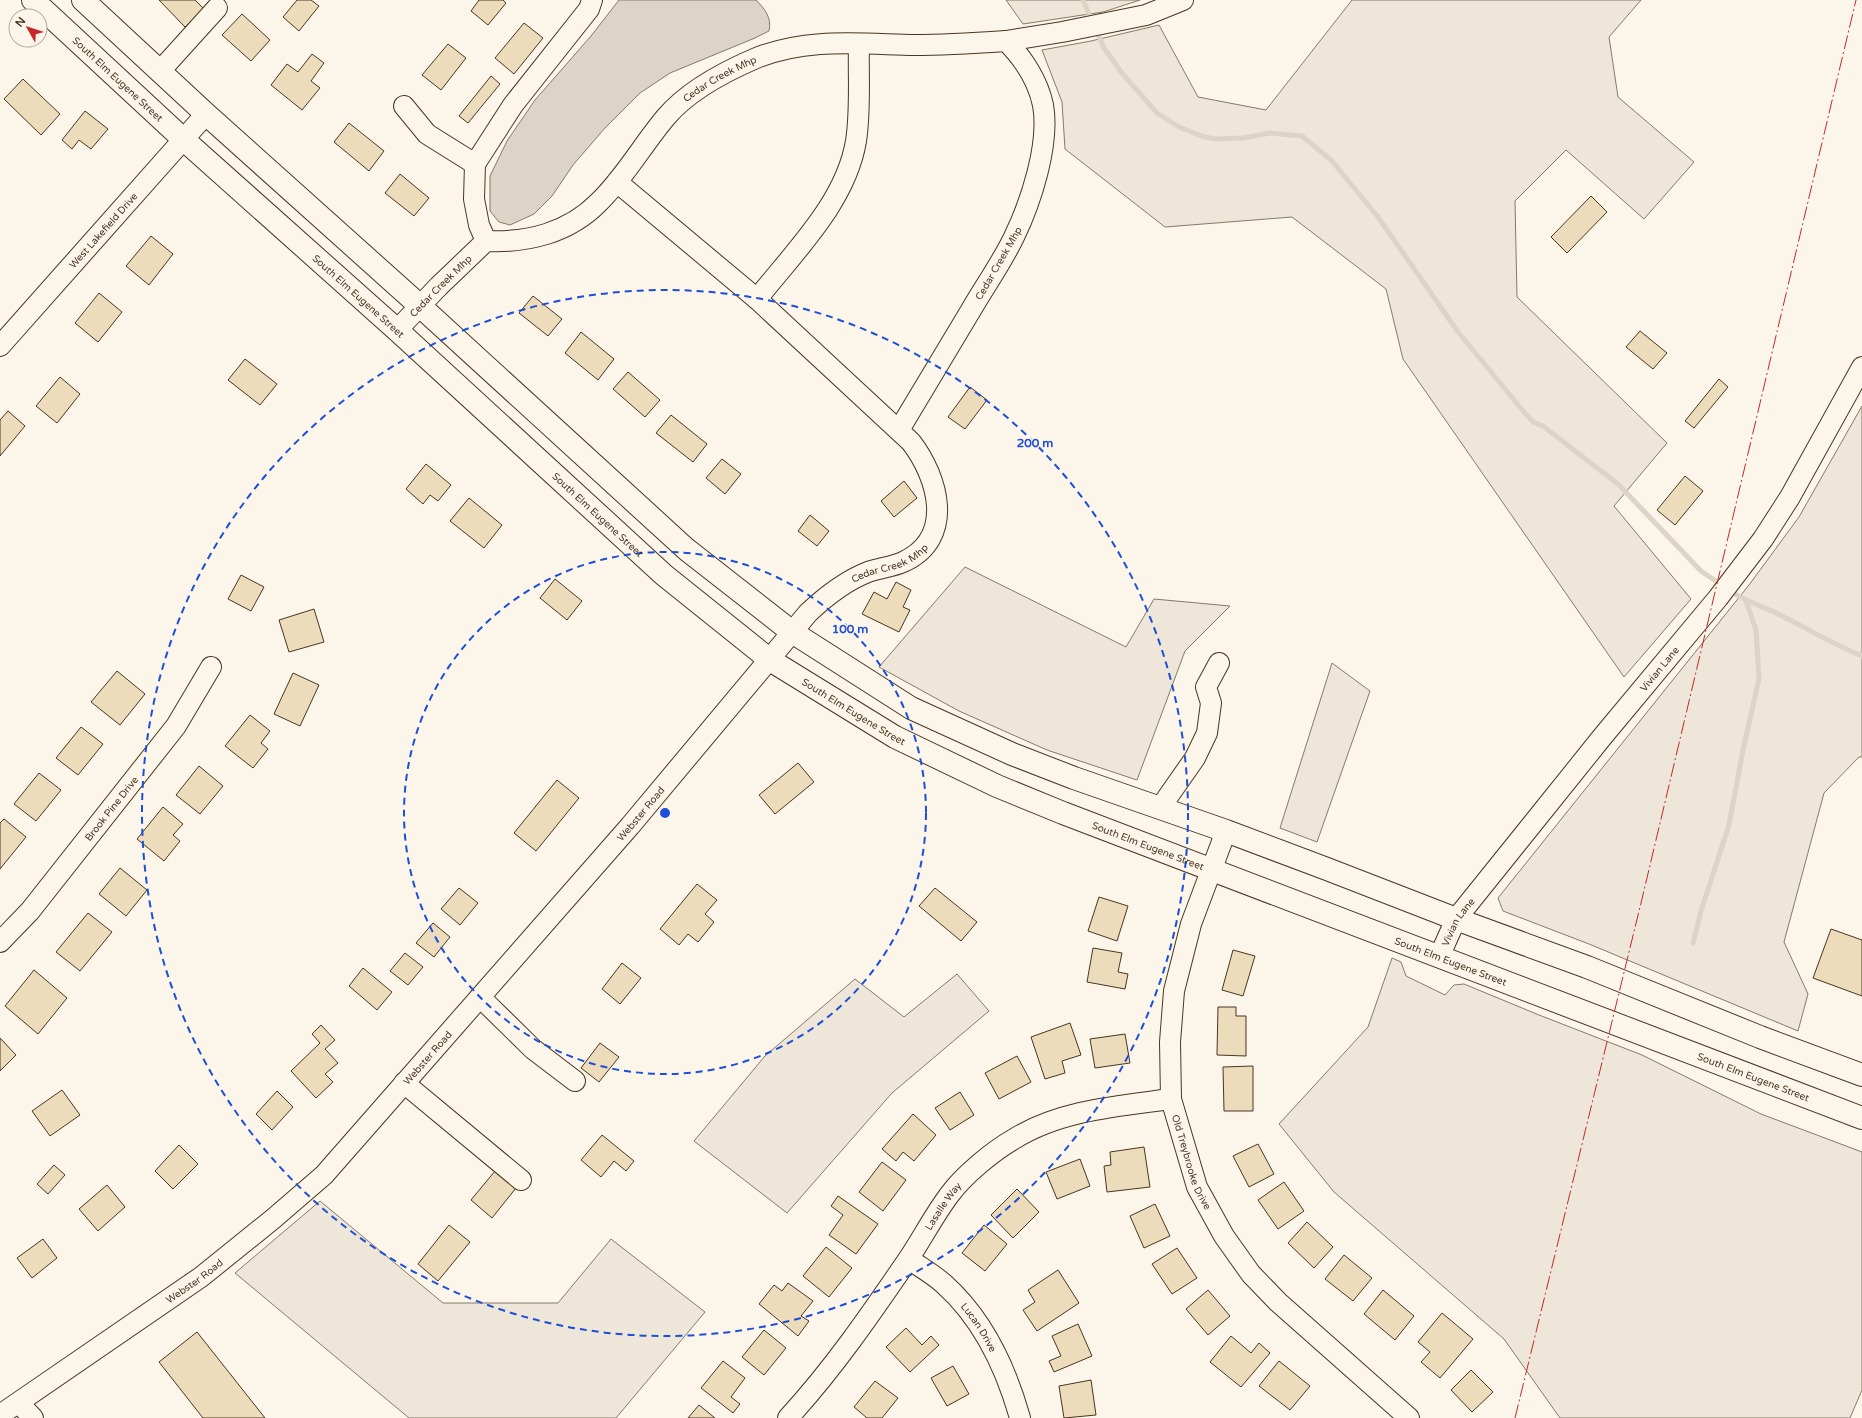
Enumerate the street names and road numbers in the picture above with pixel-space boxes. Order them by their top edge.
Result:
street label: South Elm Eugene Street [70,35,165,125]
street label: Cedar Creek Mhp [681,54,758,105]
street label: West Lakefield Drive [67,190,141,271]
street label: Cedar Creek Mhp [973,225,1025,302]
street label: South Elm Eugene Street [310,252,406,341]
street label: Cedar Creek Mhp [408,253,475,320]
street label: South Elm Eugene Street [549,470,645,560]
street label: Cedar Creek Mhp [849,542,931,586]
street label: Vivian Lane [1638,644,1682,694]
street label: South Elm Eugene Street [799,676,907,748]
street label: Brook Pine Drive [83,774,141,844]
street label: Webster Road [615,784,667,844]
street label: South Elm Eugene Street [1090,820,1206,873]
street label: Vivian Lane [1440,896,1478,948]
street label: South Elm Eugene Street [1393,935,1508,989]
street label: Webster Road [401,1029,455,1087]
street label: South Elm Eugene Street [1695,1051,1811,1104]
street label: Old Treybrooke Drive [1169,1113,1213,1212]
street label: Lasalle Way [923,1179,965,1232]
street label: Webster Road [164,1257,226,1306]
street label: Lucan Drive [958,1301,999,1354]

